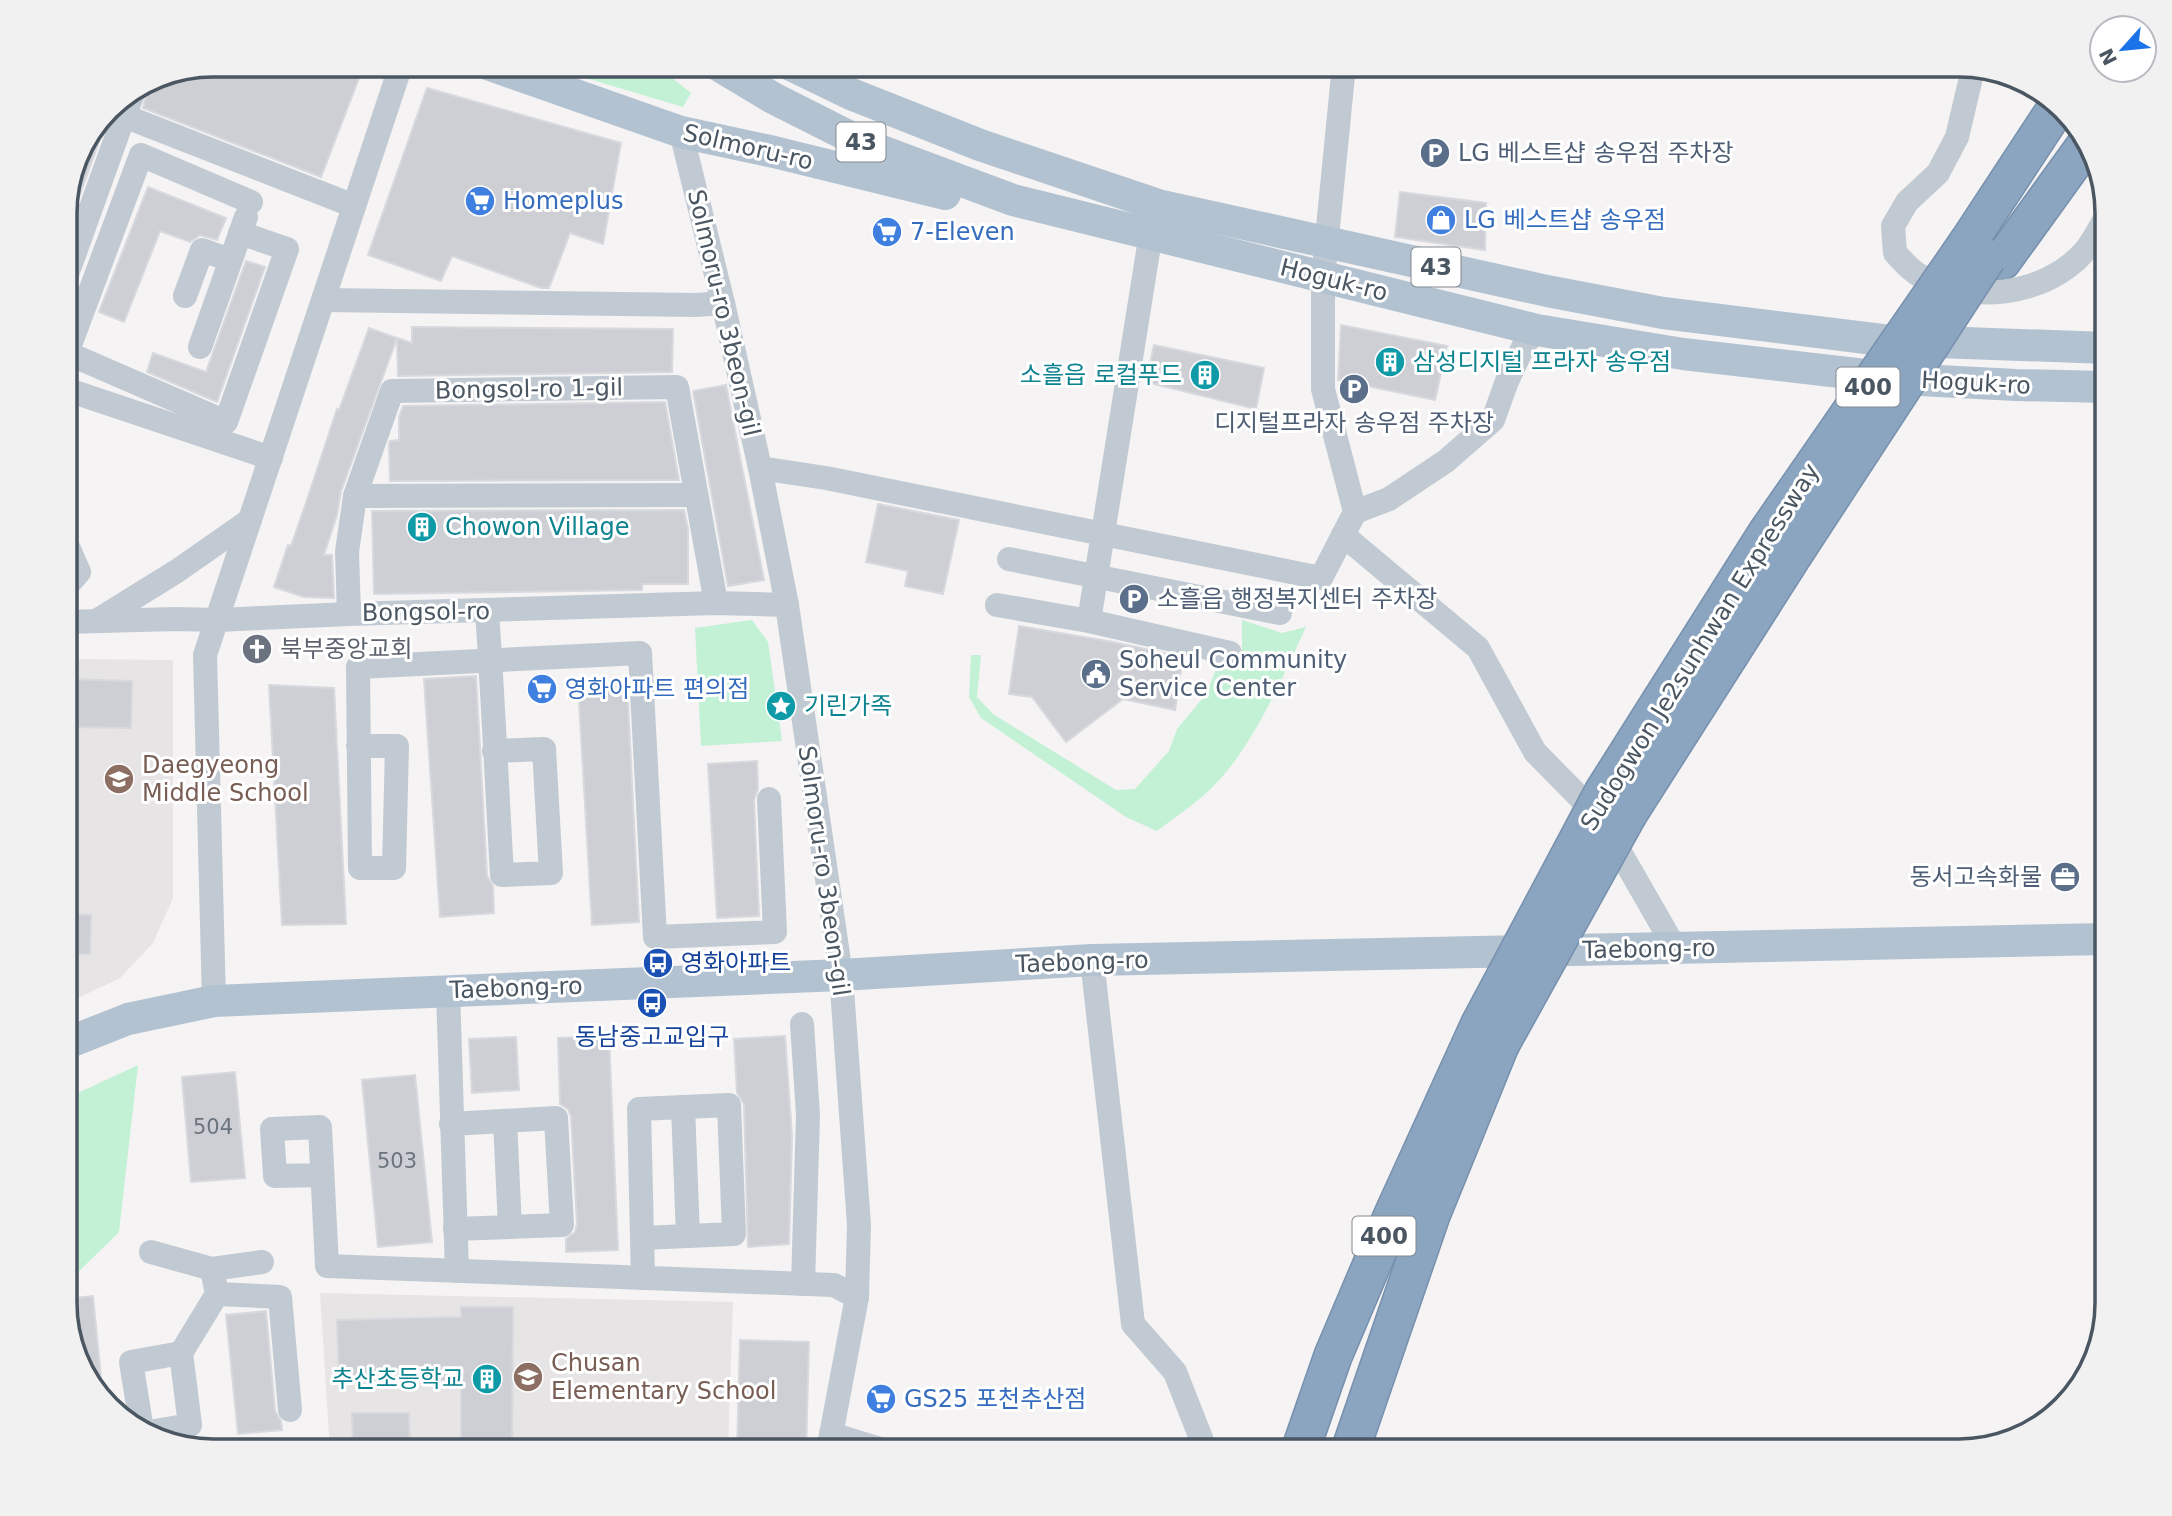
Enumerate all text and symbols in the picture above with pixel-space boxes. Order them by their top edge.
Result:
north arrow [2088,14,2158,84]
text: N [2094,45,2121,69]
street label: Solmoru-ro [680,118,816,176]
road number: 43 [836,122,886,162]
parking icon: LG 베스트샵 송우점 주차장 [1418,136,1452,170]
place label: LG 베스트샵 송우점 주차장 [1458,139,1734,167]
supermarket icon: Homeplus [463,184,497,218]
place label: Homeplus [503,187,624,215]
street label: Solmoru-ro 3beon-gil [682,187,766,439]
shop icon: LG 베스트샵 송우점 [1424,203,1458,237]
place label: LG 베스트샵 송우점 [1464,206,1666,234]
supermarket icon: 7-Eleven [870,215,904,249]
place label: 7-Eleven [910,218,1015,246]
road number: 43 [1412,248,1460,286]
street label: Hoguk-ro [1277,253,1391,307]
building icon: 삼성디지털 프라자 송우점 [1373,345,1407,379]
place label: 삼성디지털 프라자 송우점 [1413,348,1671,376]
building icon: 소흘읍 로컬푸드 [1188,358,1222,392]
place label: 소흘읍 로컬푸드 [1020,361,1182,389]
street label: Hoguk-ro [1920,366,2032,400]
road number: 400 [1836,368,1899,406]
parking icon: 디지털프라자 송우점 주차장 [1337,372,1371,406]
street label: Bongsol-ro 1-gil [435,373,623,405]
place label: 디지털프라자 송우점 주차장 [1214,409,1494,437]
street label: Sudogwon Je2sunhwan Expressway [1575,458,1825,836]
building icon: Chowon Village [405,510,439,544]
place label: Chowon Village [445,513,629,541]
parking icon: 소흘읍 행정복지센터 주차장 [1117,582,1151,616]
place label: 소흘읍 행정복지센터 주차장 [1157,585,1437,613]
street label: Bongsol-ro [362,597,490,627]
church icon: 북부중앙교회 [240,632,274,666]
place label: 북부중앙교회 [280,635,412,663]
place label: Soheul Community Service Center [1119,646,1347,702]
public building icon: Soheul Community Service Center [1079,657,1113,691]
supermarket icon: 영화아파트 편의점 [525,672,559,706]
place label: 영화아파트 편의점 [565,675,749,703]
place icon: 기린가족 [764,689,798,723]
place label: 기린가족 [804,692,892,720]
street label: Solmoru-ro 3beon-gil [793,744,855,998]
place label: Daegyeong Middle School [142,751,309,807]
school or university icon: Daegyeong Middle School [102,762,136,796]
office icon: 동서고속화물 [2048,860,2082,894]
place label: 동서고속화물 [1910,863,2042,891]
street label: Taebong-ro [1581,934,1716,964]
bus stop icon: 영화아파트 [641,946,675,980]
street label: Taebong-ro [1014,946,1149,978]
place label: 영화아파트 [681,949,791,977]
street label: Taebong-ro [448,972,583,1004]
bus stop icon: 동남중고교입구 [635,986,669,1020]
place label: 동남중고교입구 [575,1023,729,1051]
house number: 504 [193,1115,233,1139]
house number: 503 [377,1149,417,1173]
road number: 400 [1352,1217,1416,1256]
place label: Chusan Elementary School [551,1349,776,1405]
school or university icon: Chusan Elementary School [511,1360,545,1394]
building icon: 추산초등학교 [470,1362,504,1396]
place label: 추산초등학교 [332,1365,464,1393]
supermarket icon: GS25 포천추산점 [864,1382,898,1416]
place label: GS25 포천추산점 [904,1385,1086,1413]

